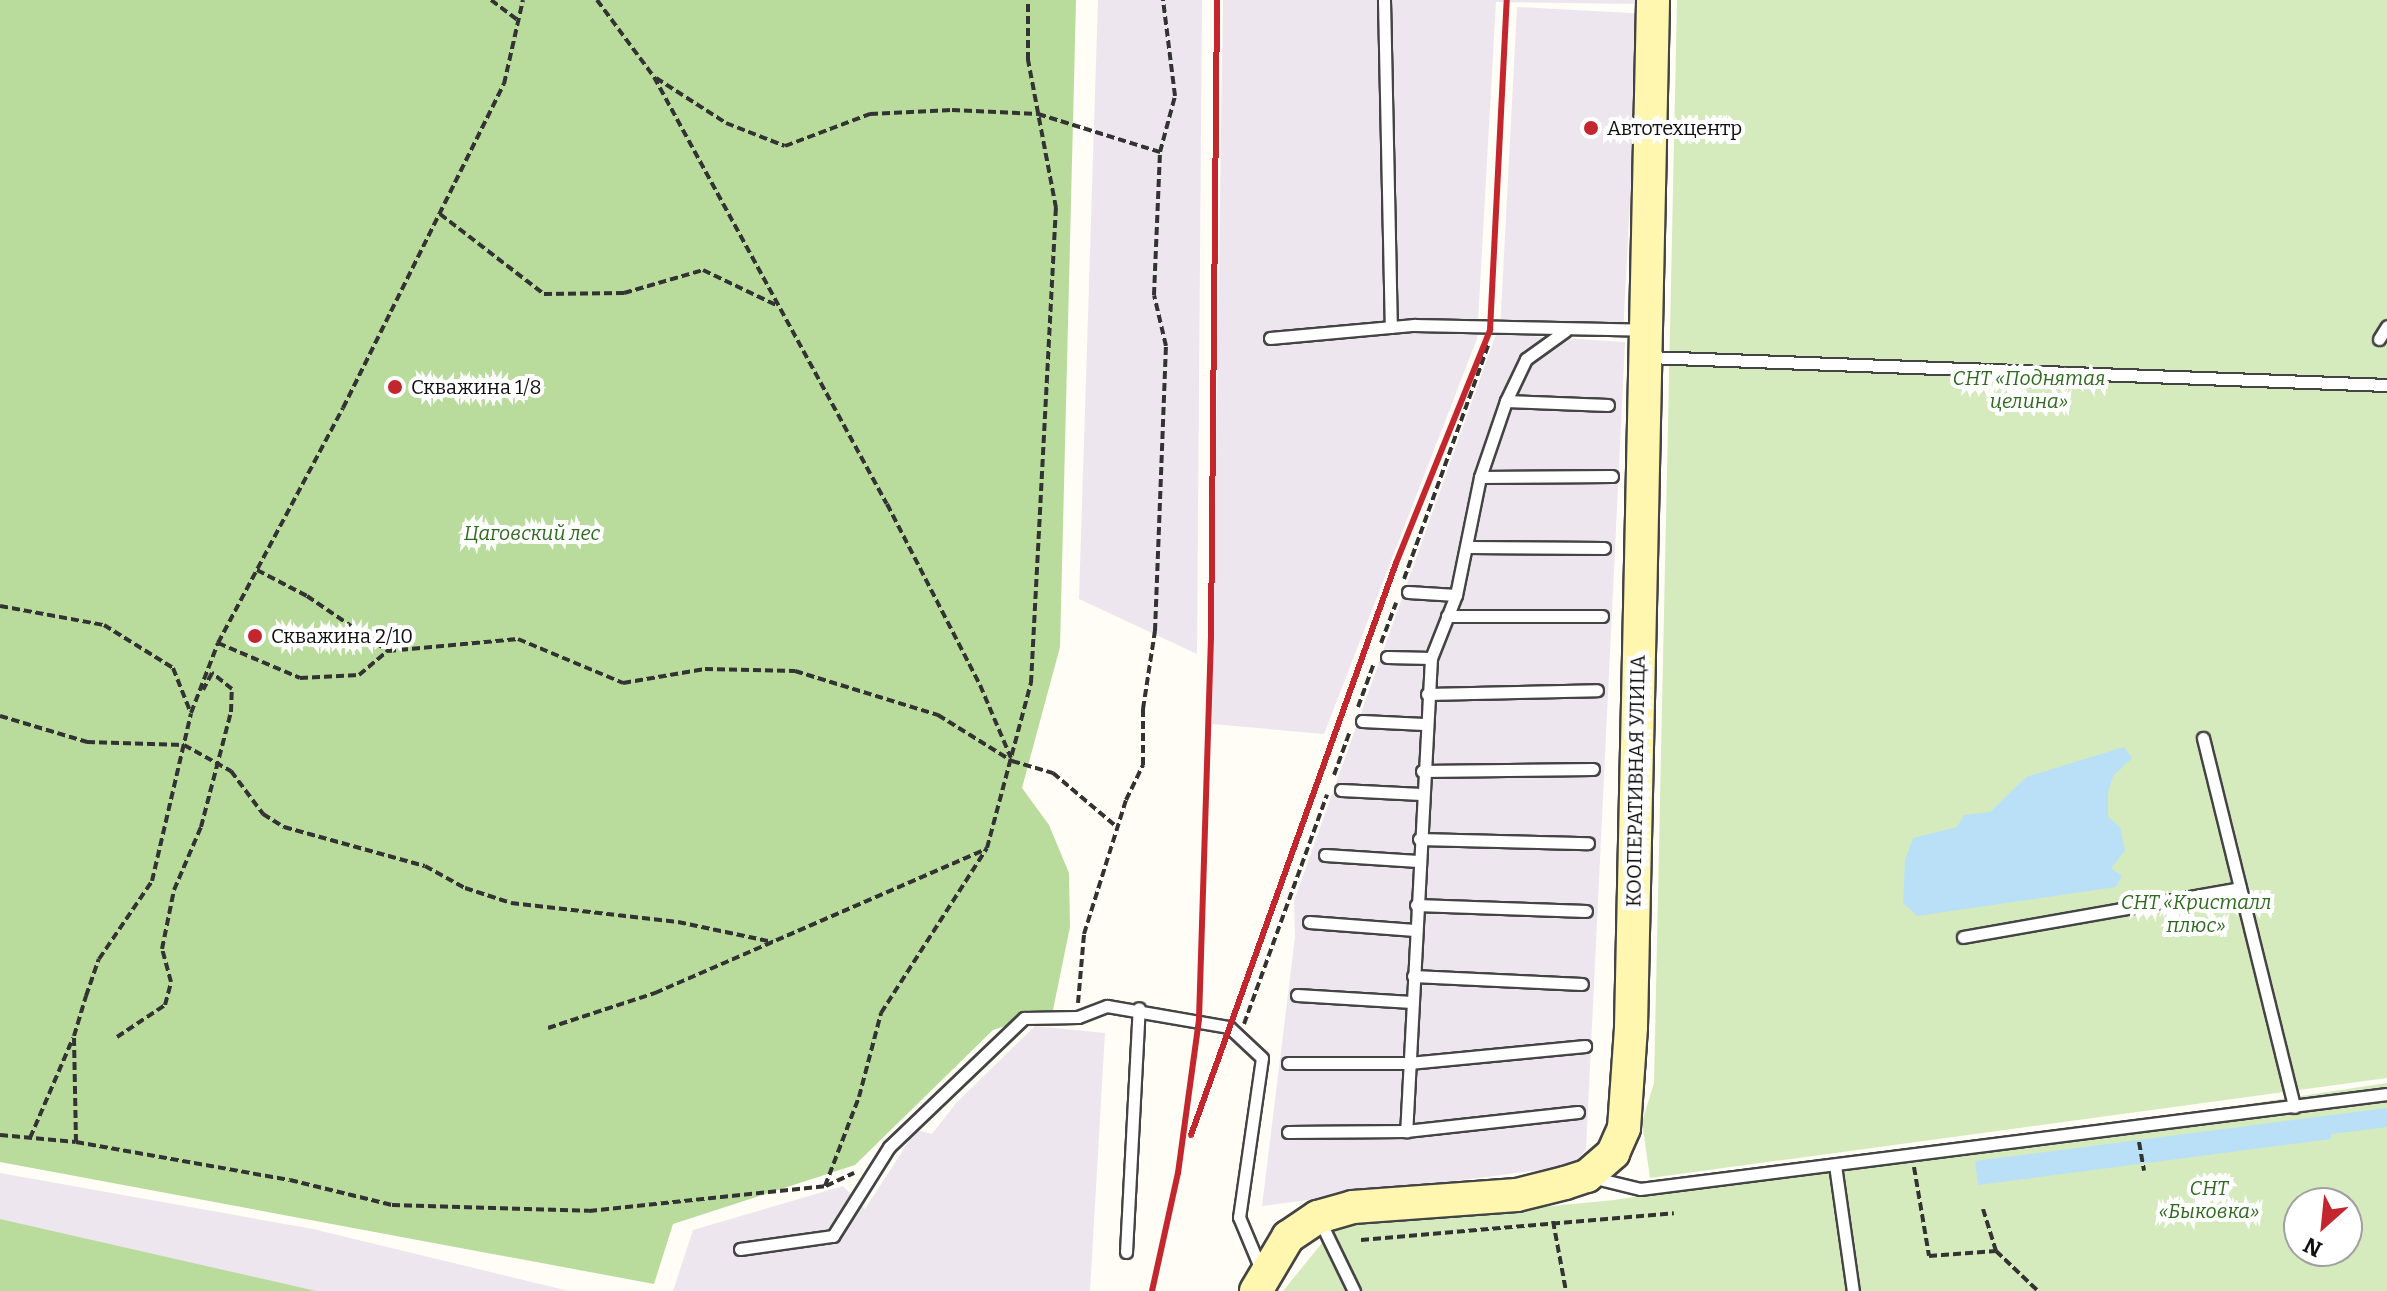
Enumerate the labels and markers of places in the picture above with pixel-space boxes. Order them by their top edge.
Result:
place label: Автотехцентр [1607,116,1742,140]
marker: Автотехцентр [1582,119,1600,137]
place label: Скважина 1/8 [411,375,542,399]
marker: Скважина 1/8 [386,378,404,396]
place label: Скважина 2/10 [271,624,413,648]
marker: Скважина 2/10 [246,627,264,645]

